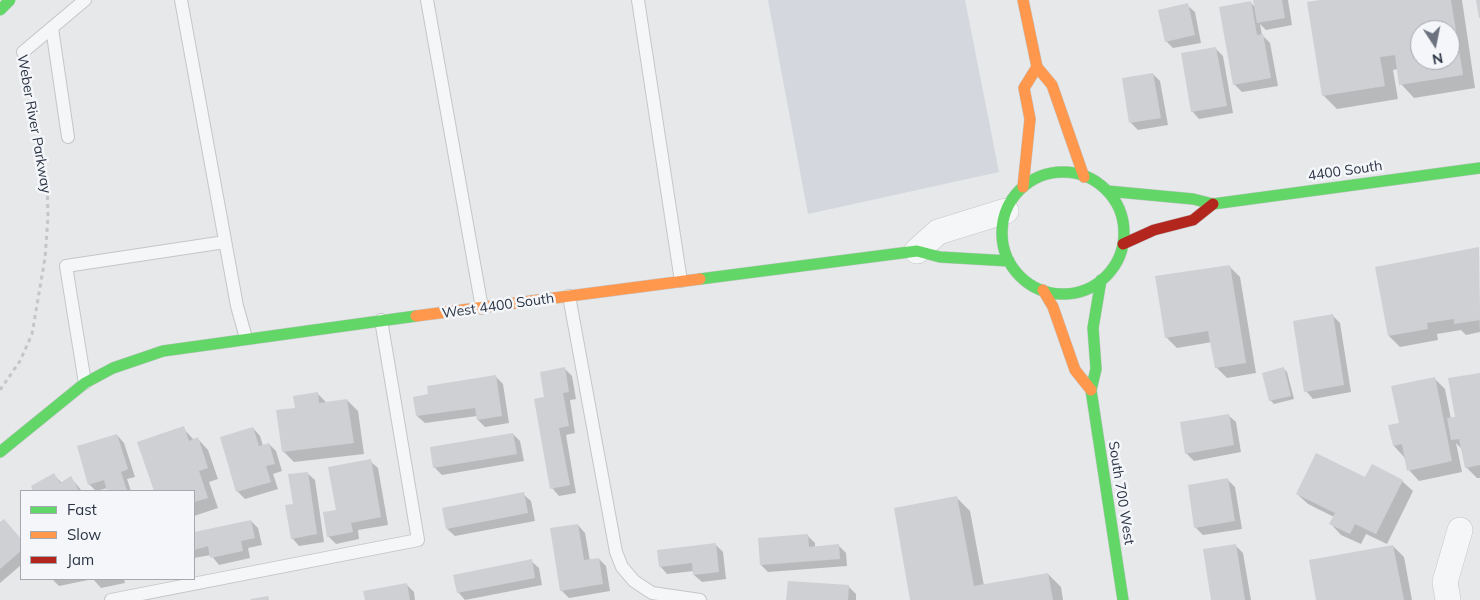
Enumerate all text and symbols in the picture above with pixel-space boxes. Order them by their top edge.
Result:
north arrow [1410,20,1460,70]
text: N [1431,49,1445,69]
street label: Weber River Parkway [13,53,55,195]
street label: 4400 South [1307,157,1383,185]
street label: West 4400 South [441,290,555,322]
street label: South 700 West [1105,440,1137,546]
legend [20,490,195,580]
text: Fast [67,500,97,519]
text: Slow [67,525,101,544]
text: Jam [67,550,94,569]

